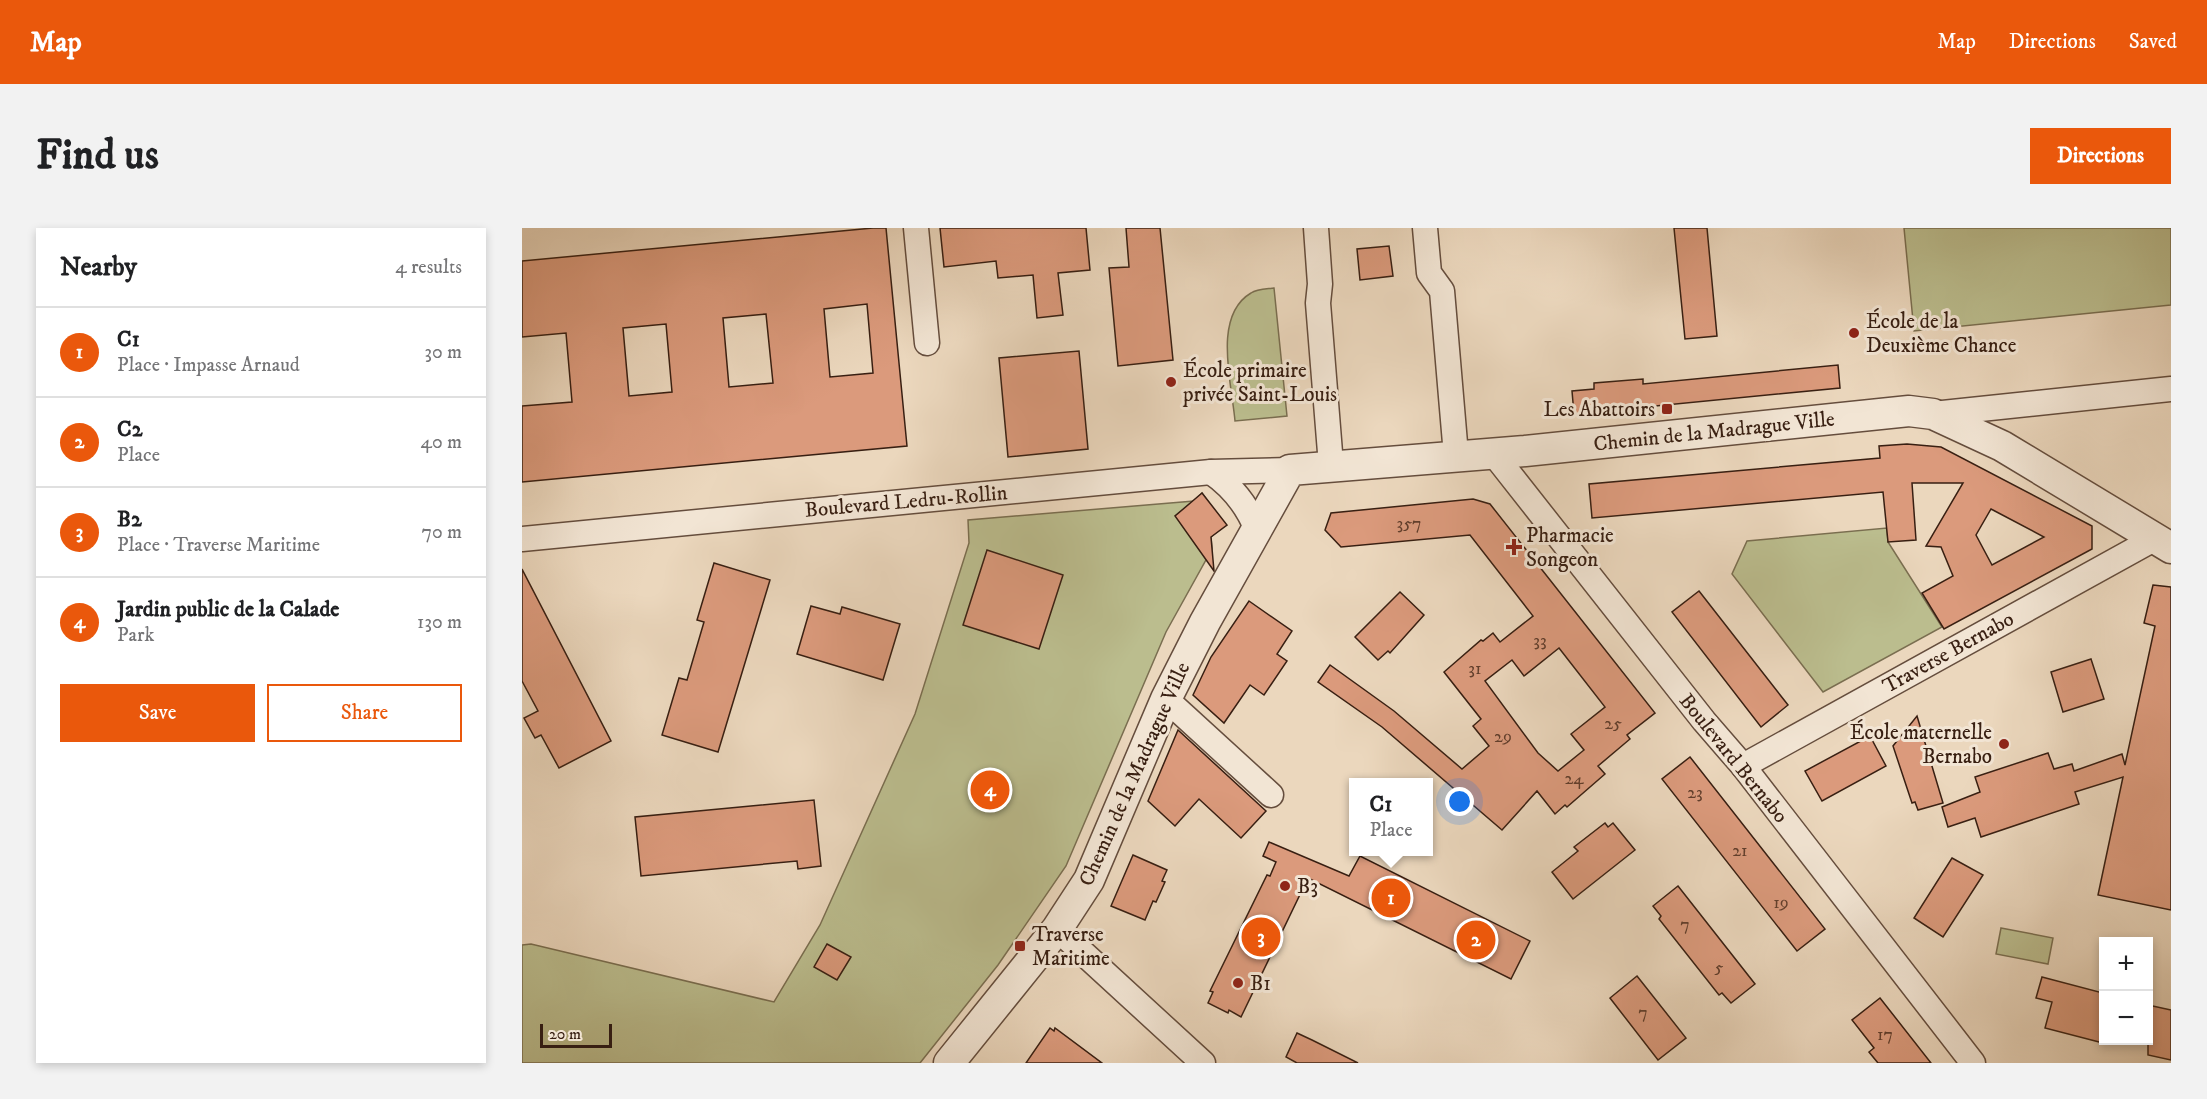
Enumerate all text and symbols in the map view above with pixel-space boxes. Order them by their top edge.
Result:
text: Map [30,25,82,60]
text: Map [1937,29,1976,55]
text: Directions [2009,29,2096,55]
text: Saved [2129,29,2177,55]
button: Directions [2030,128,2171,184]
text: Find us [36,130,159,182]
text: Nearby [60,251,137,284]
text: 4 results [395,255,462,280]
place label: École de la Deuxième Chance [1866,308,2017,359]
text: C1 [117,326,140,353]
marker: École de la Deuxième Chance [1847,326,1861,340]
text: 1 [76,340,83,365]
text: 30 m [424,340,462,365]
text: Place · Impasse Arnaud [117,353,300,378]
place label: École primaire privée Saint-Louis [1182,357,1337,408]
marker: École primaire privée Saint-Louis [1164,375,1178,389]
place label: Les Abattoirs [1544,397,1655,423]
marker: Les Abattoirs [1660,402,1674,416]
street label: Chemin de la Madrague Ville [1592,406,1836,458]
text: C2 [117,416,142,443]
text: 2 [75,430,84,455]
text: 40 m [420,430,462,455]
text: Place [117,443,160,468]
street label: Boulevard Ledru-Rollin [804,480,1008,524]
text: B2 [117,506,142,533]
house number: 357 [1396,513,1422,535]
text: 3 [76,520,83,545]
text: 70 m [421,520,462,545]
place label: Pharmacie Songeon [1526,523,1614,573]
text: Place · Traverse Maritime [117,533,320,558]
marker: Pharmacie Songeon [1507,540,1521,554]
text: Jardin public de la Calade [117,596,339,623]
street label: Traverse Bernabo [1878,606,2019,700]
text: 4 [74,610,85,635]
text: 130 m [417,610,462,635]
text: Park [117,623,154,648]
house number: 33 [1533,630,1547,652]
street label: Chemin de la Madrague Ville [1074,658,1196,890]
house number: 31 [1468,658,1482,680]
button: Save [60,684,255,742]
button: Share [267,684,462,742]
street label: Boulevard Bernabo [1673,689,1793,829]
house number: 25 [1604,713,1622,735]
place label: École maternelle Bernabo [1850,719,1992,770]
house number: 29 [1494,726,1512,748]
marker: École maternelle Bernabo [1997,737,2011,751]
pin: 4 [970,768,1010,812]
house number: 24 [1564,768,1584,790]
popup [1349,778,1433,856]
house number: 23 [1687,782,1703,804]
your location [1445,787,1474,816]
text: C1 [1370,791,1392,818]
text: Place [1370,818,1412,843]
house number: 21 [1732,840,1748,862]
place label: B3 [1297,874,1318,900]
pin: 1 [1372,876,1410,920]
marker: B3 [1278,879,1292,893]
house number: 19 [1773,892,1789,914]
pin: 3 [1242,914,1280,960]
house number: 7 [1680,914,1690,936]
pin: 2 [1456,918,1496,962]
place label: Traverse Maritime [1032,922,1110,972]
map controls [2099,937,2153,1045]
button: + [2099,937,2153,991]
marker: Traverse Maritime [1013,939,1027,953]
house number: 5 [1715,957,1724,979]
place label: B1 [1250,971,1271,997]
marker: B1 [1231,976,1245,990]
button: − [2099,991,2153,1045]
house number: 7 [1638,1002,1648,1024]
scale bar [540,1021,612,1048]
text: 20 m [549,1024,581,1044]
house number: 17 [1877,1024,1893,1046]

